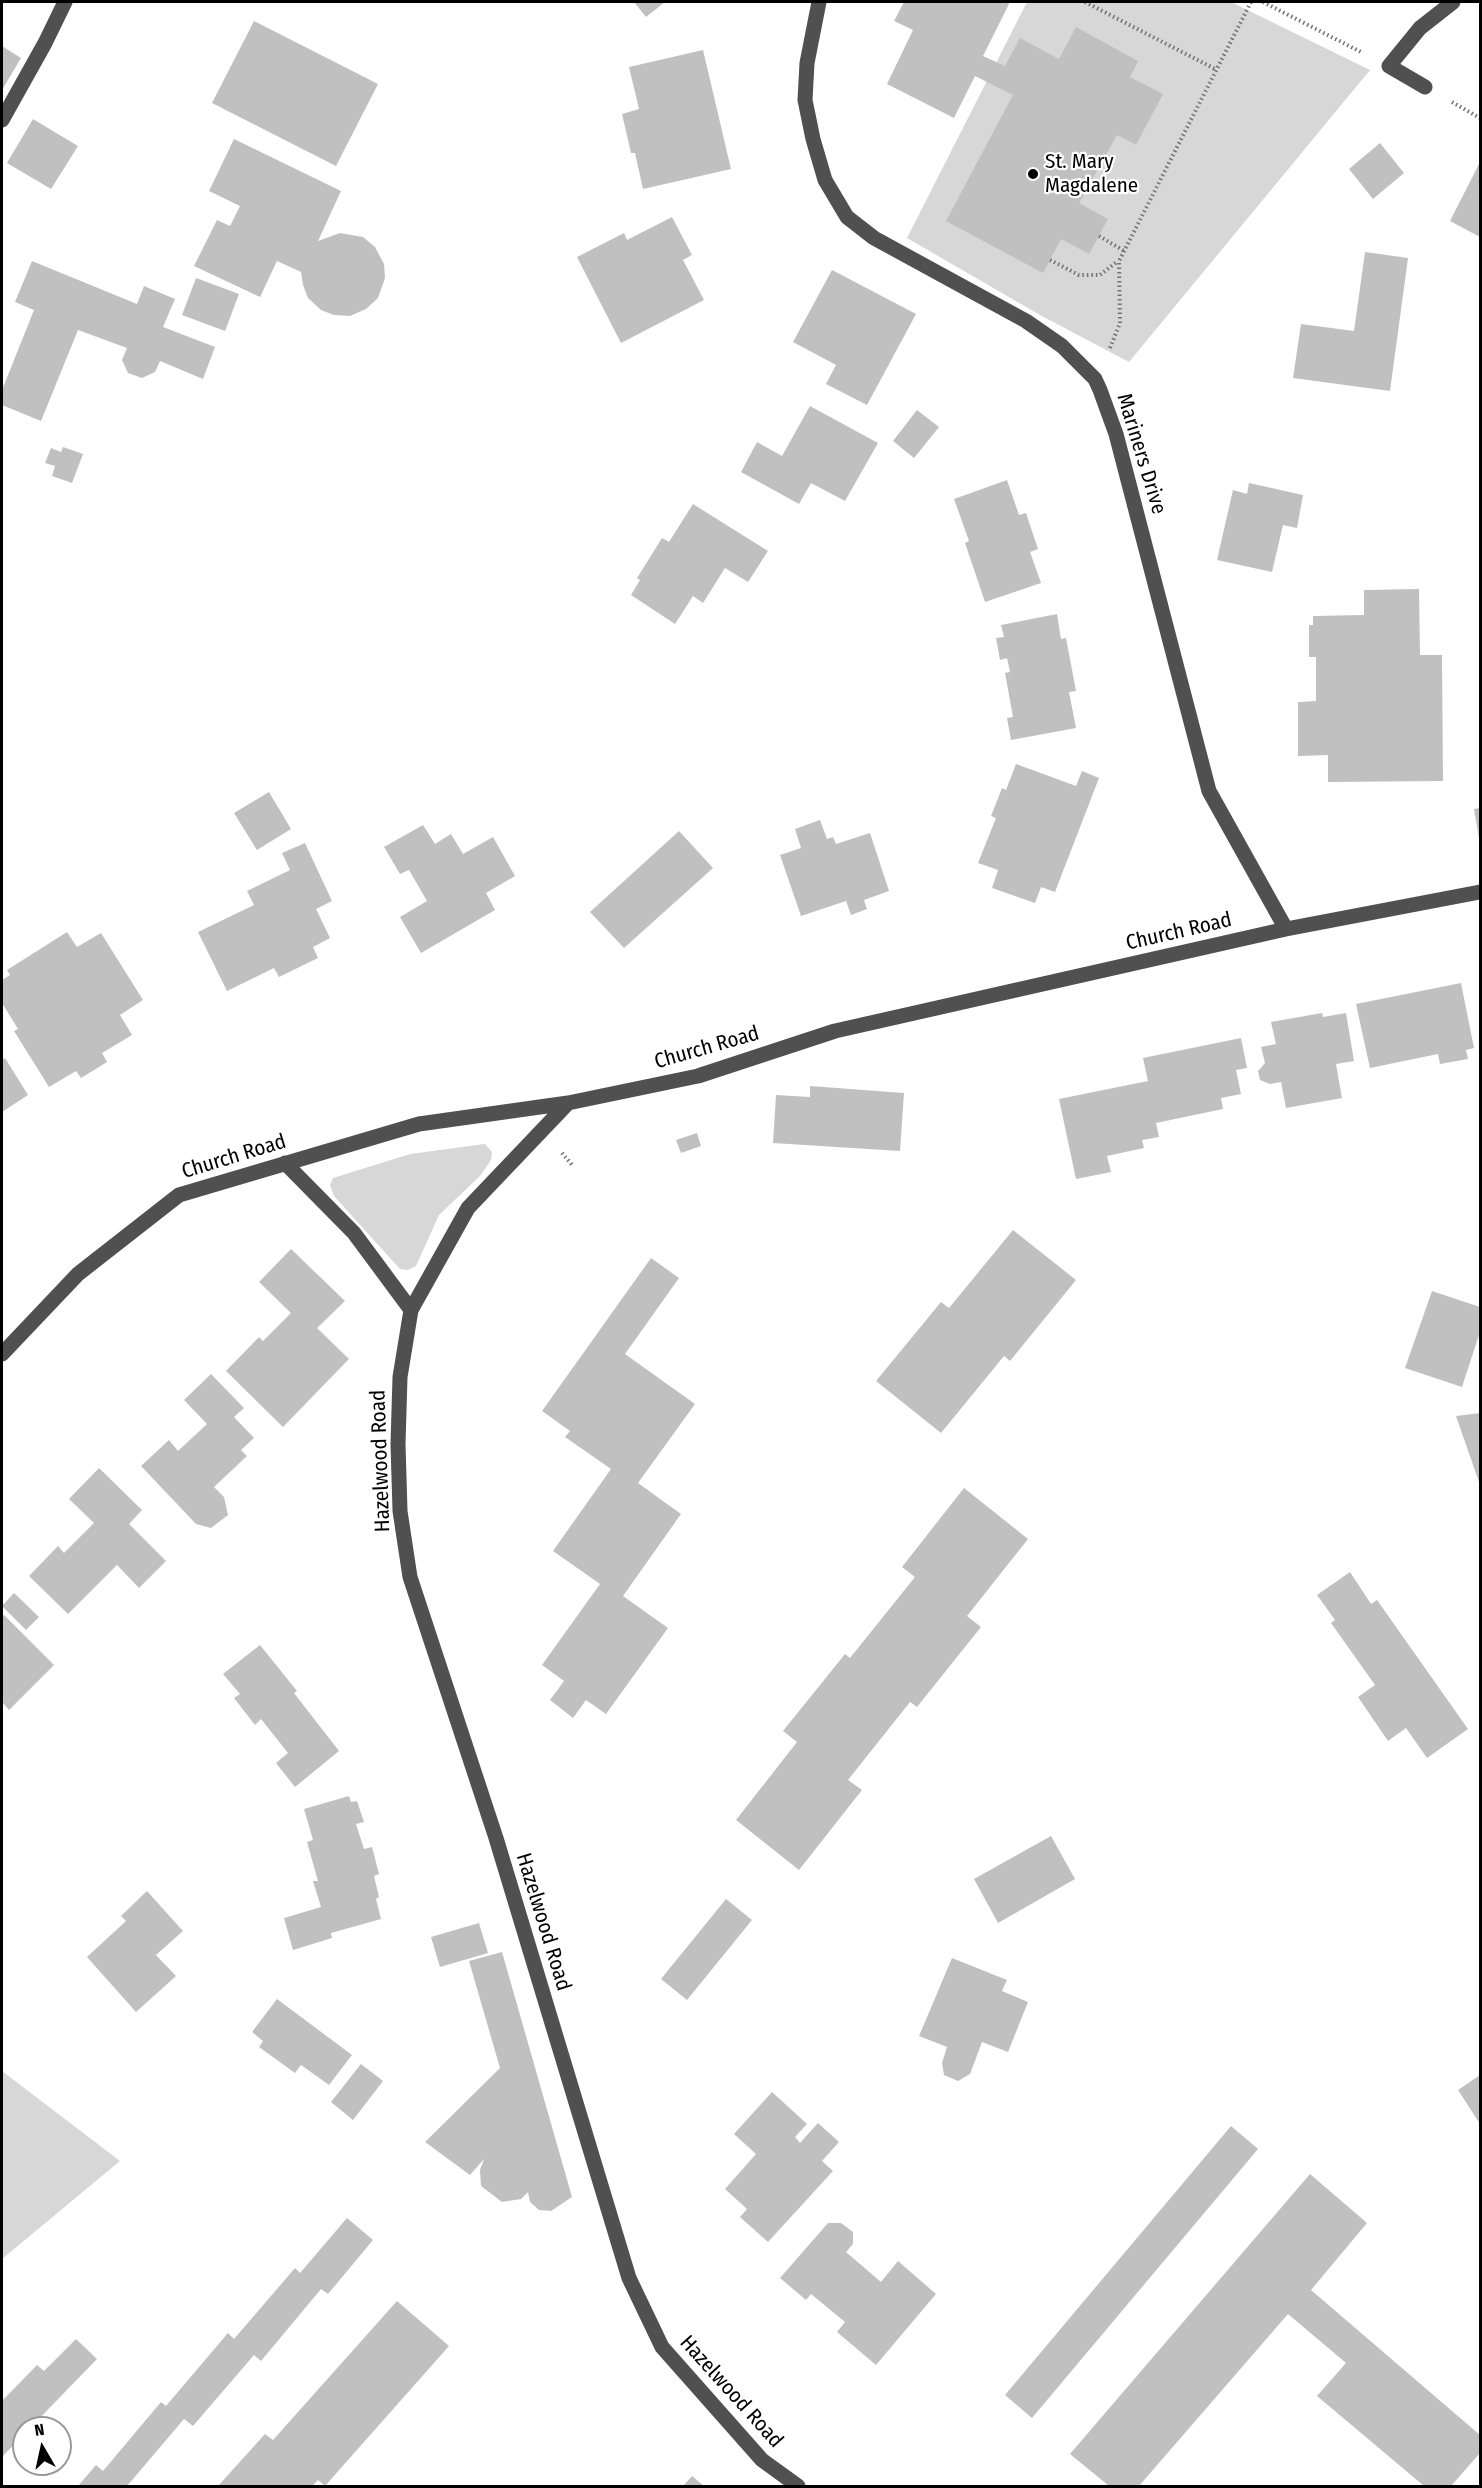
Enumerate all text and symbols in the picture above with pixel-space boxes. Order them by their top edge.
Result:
place label: St. Mary Magdalene [1045,149,1138,199]
marker: St. Mary Magdalene [1026,167,1040,181]
street label: Mariners Drive [1111,391,1171,517]
street label: Church Road [1124,908,1234,956]
street label: Church Road [652,1021,762,1075]
street label: Church Road [179,1129,289,1185]
street label: Hazelwood Road [366,1389,396,1533]
street label: Hazelwood Road [510,1850,576,1994]
street label: Hazelwood Road [674,2331,788,2453]
north arrow [12,2416,72,2476]
text: N [33,2420,46,2440]

